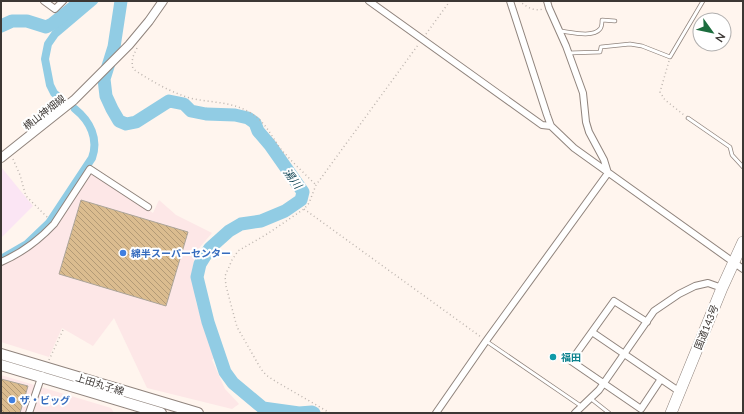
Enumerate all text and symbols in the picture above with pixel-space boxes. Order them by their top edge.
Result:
north arrow [692,12,732,52]
text: N [713,31,729,45]
street label: 横山神畑線 [21,92,67,132]
water label: 湯川 [281,165,305,191]
place label: 綿半スーパーセンター [131,247,231,259]
marker: 綿半スーパーセンター [118,248,128,258]
street label: 国道143号 [692,303,720,351]
place label: 福田 [561,351,581,363]
marker: 福田 [548,352,558,362]
street label: 上田丸子線 [74,371,126,397]
place label: ザ・ビッグ [20,394,70,406]
marker: ザ・ビッグ [7,395,17,405]

